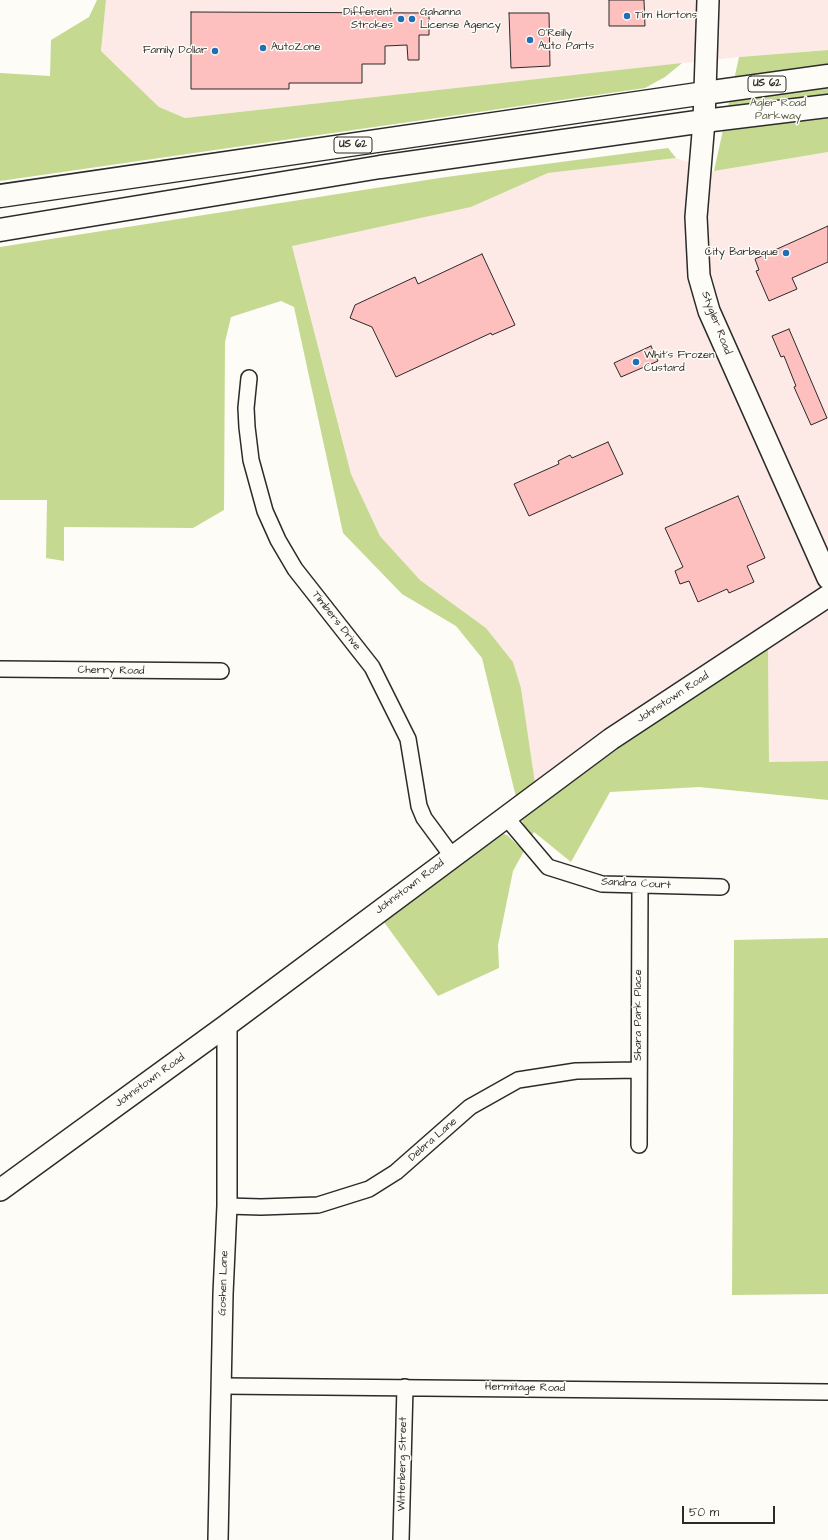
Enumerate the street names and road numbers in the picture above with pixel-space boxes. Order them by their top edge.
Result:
road number: US 62 [748,76,786,92]
road number: US 62 [334,137,372,153]
street label: Stygler Road [698,290,734,356]
street label: Timbers Drive [309,589,363,653]
street label: Cherry Road [77,664,145,678]
street label: Johnstown Road [635,670,711,726]
street label: Johnstown Road [373,857,447,917]
street label: Sandra Court [601,876,671,892]
street label: Shara Park Place [632,969,646,1061]
street label: Johnstown Road [112,1051,188,1111]
street label: Debra Lane [406,1115,460,1165]
street label: Goshen Lane [216,1250,232,1316]
street label: Hermitage Road [485,1381,565,1395]
street label: Wittenberg Street [396,1417,410,1511]

